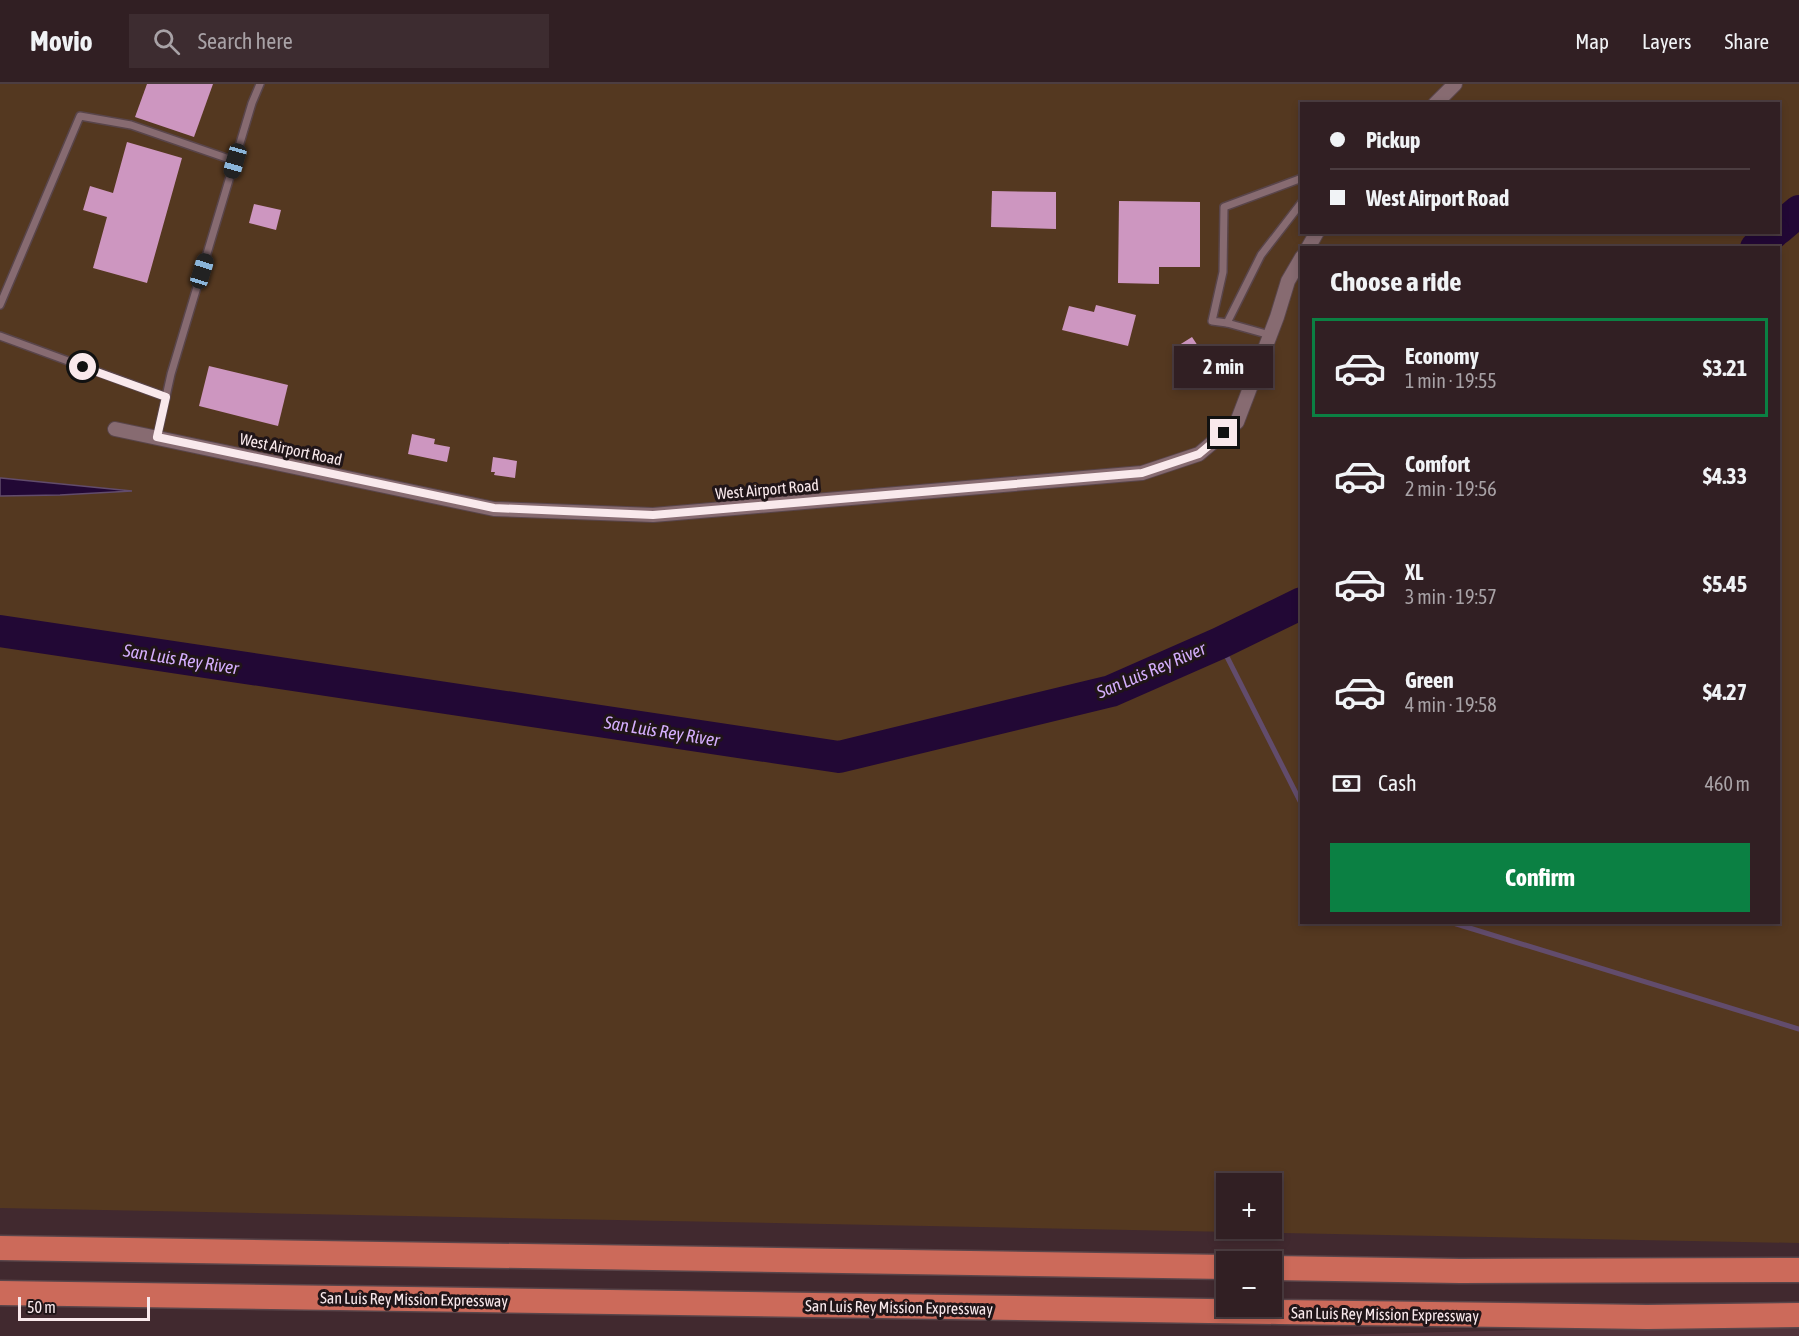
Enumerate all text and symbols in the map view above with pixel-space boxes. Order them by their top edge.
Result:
search box [129,14,549,68]
text: Movio [30,25,93,57]
icon: search [150,25,183,58]
text: Search here [198,28,293,54]
text: Map [1575,29,1609,53]
text: Layers [1642,29,1692,53]
text: Share [1725,29,1769,53]
text: Pickup [1366,127,1421,153]
car [221,141,249,181]
text: West Airport Road [1366,185,1509,211]
car [188,251,216,291]
text: Choose a ride [1330,266,1462,297]
icon: car [1333,341,1387,395]
text: Economy [1405,343,1479,369]
callout: 2 min [1174,346,1274,388]
route start [69,353,96,380]
text: 2 min [1203,355,1244,378]
text: $3.21 [1703,355,1747,381]
text: 1 min · 19:55 [1405,369,1497,392]
route end [1210,419,1237,446]
street label: West Airport Road [238,429,344,470]
icon: car [1333,449,1387,503]
text: Comfort [1405,451,1470,477]
text: $4.33 [1703,463,1747,489]
street label: West Airport Road [714,475,820,503]
text: 2 min · 19:56 [1405,477,1497,500]
icon: car [1333,557,1387,611]
text: XL [1405,559,1423,585]
text: $5.45 [1703,571,1747,597]
text: 3 min · 19:57 [1405,585,1497,608]
water label: San Luis Rey River [1092,637,1209,703]
water label: San Luis Rey River [121,639,241,679]
icon: car [1333,665,1387,719]
text: Green [1405,667,1454,693]
text: $4.27 [1703,679,1747,705]
text: 4 min · 19:58 [1405,693,1497,716]
water label: San Luis Rey River [602,711,722,751]
icon: cash [1330,767,1363,800]
text: Cash [1378,770,1417,796]
text: 460 m [1705,772,1750,795]
button: Confirm [1330,843,1750,912]
map controls [1216,1173,1282,1317]
button: + [1216,1173,1282,1239]
button: − [1216,1251,1282,1317]
street label: San Luis Rey Mission Expressway [320,1288,508,1311]
scale bar [18,1294,150,1322]
street label: San Luis Rey Mission Expressway [805,1296,993,1319]
text: 50 m [27,1298,56,1316]
street label: San Luis Rey Mission Expressway [1291,1303,1479,1326]

